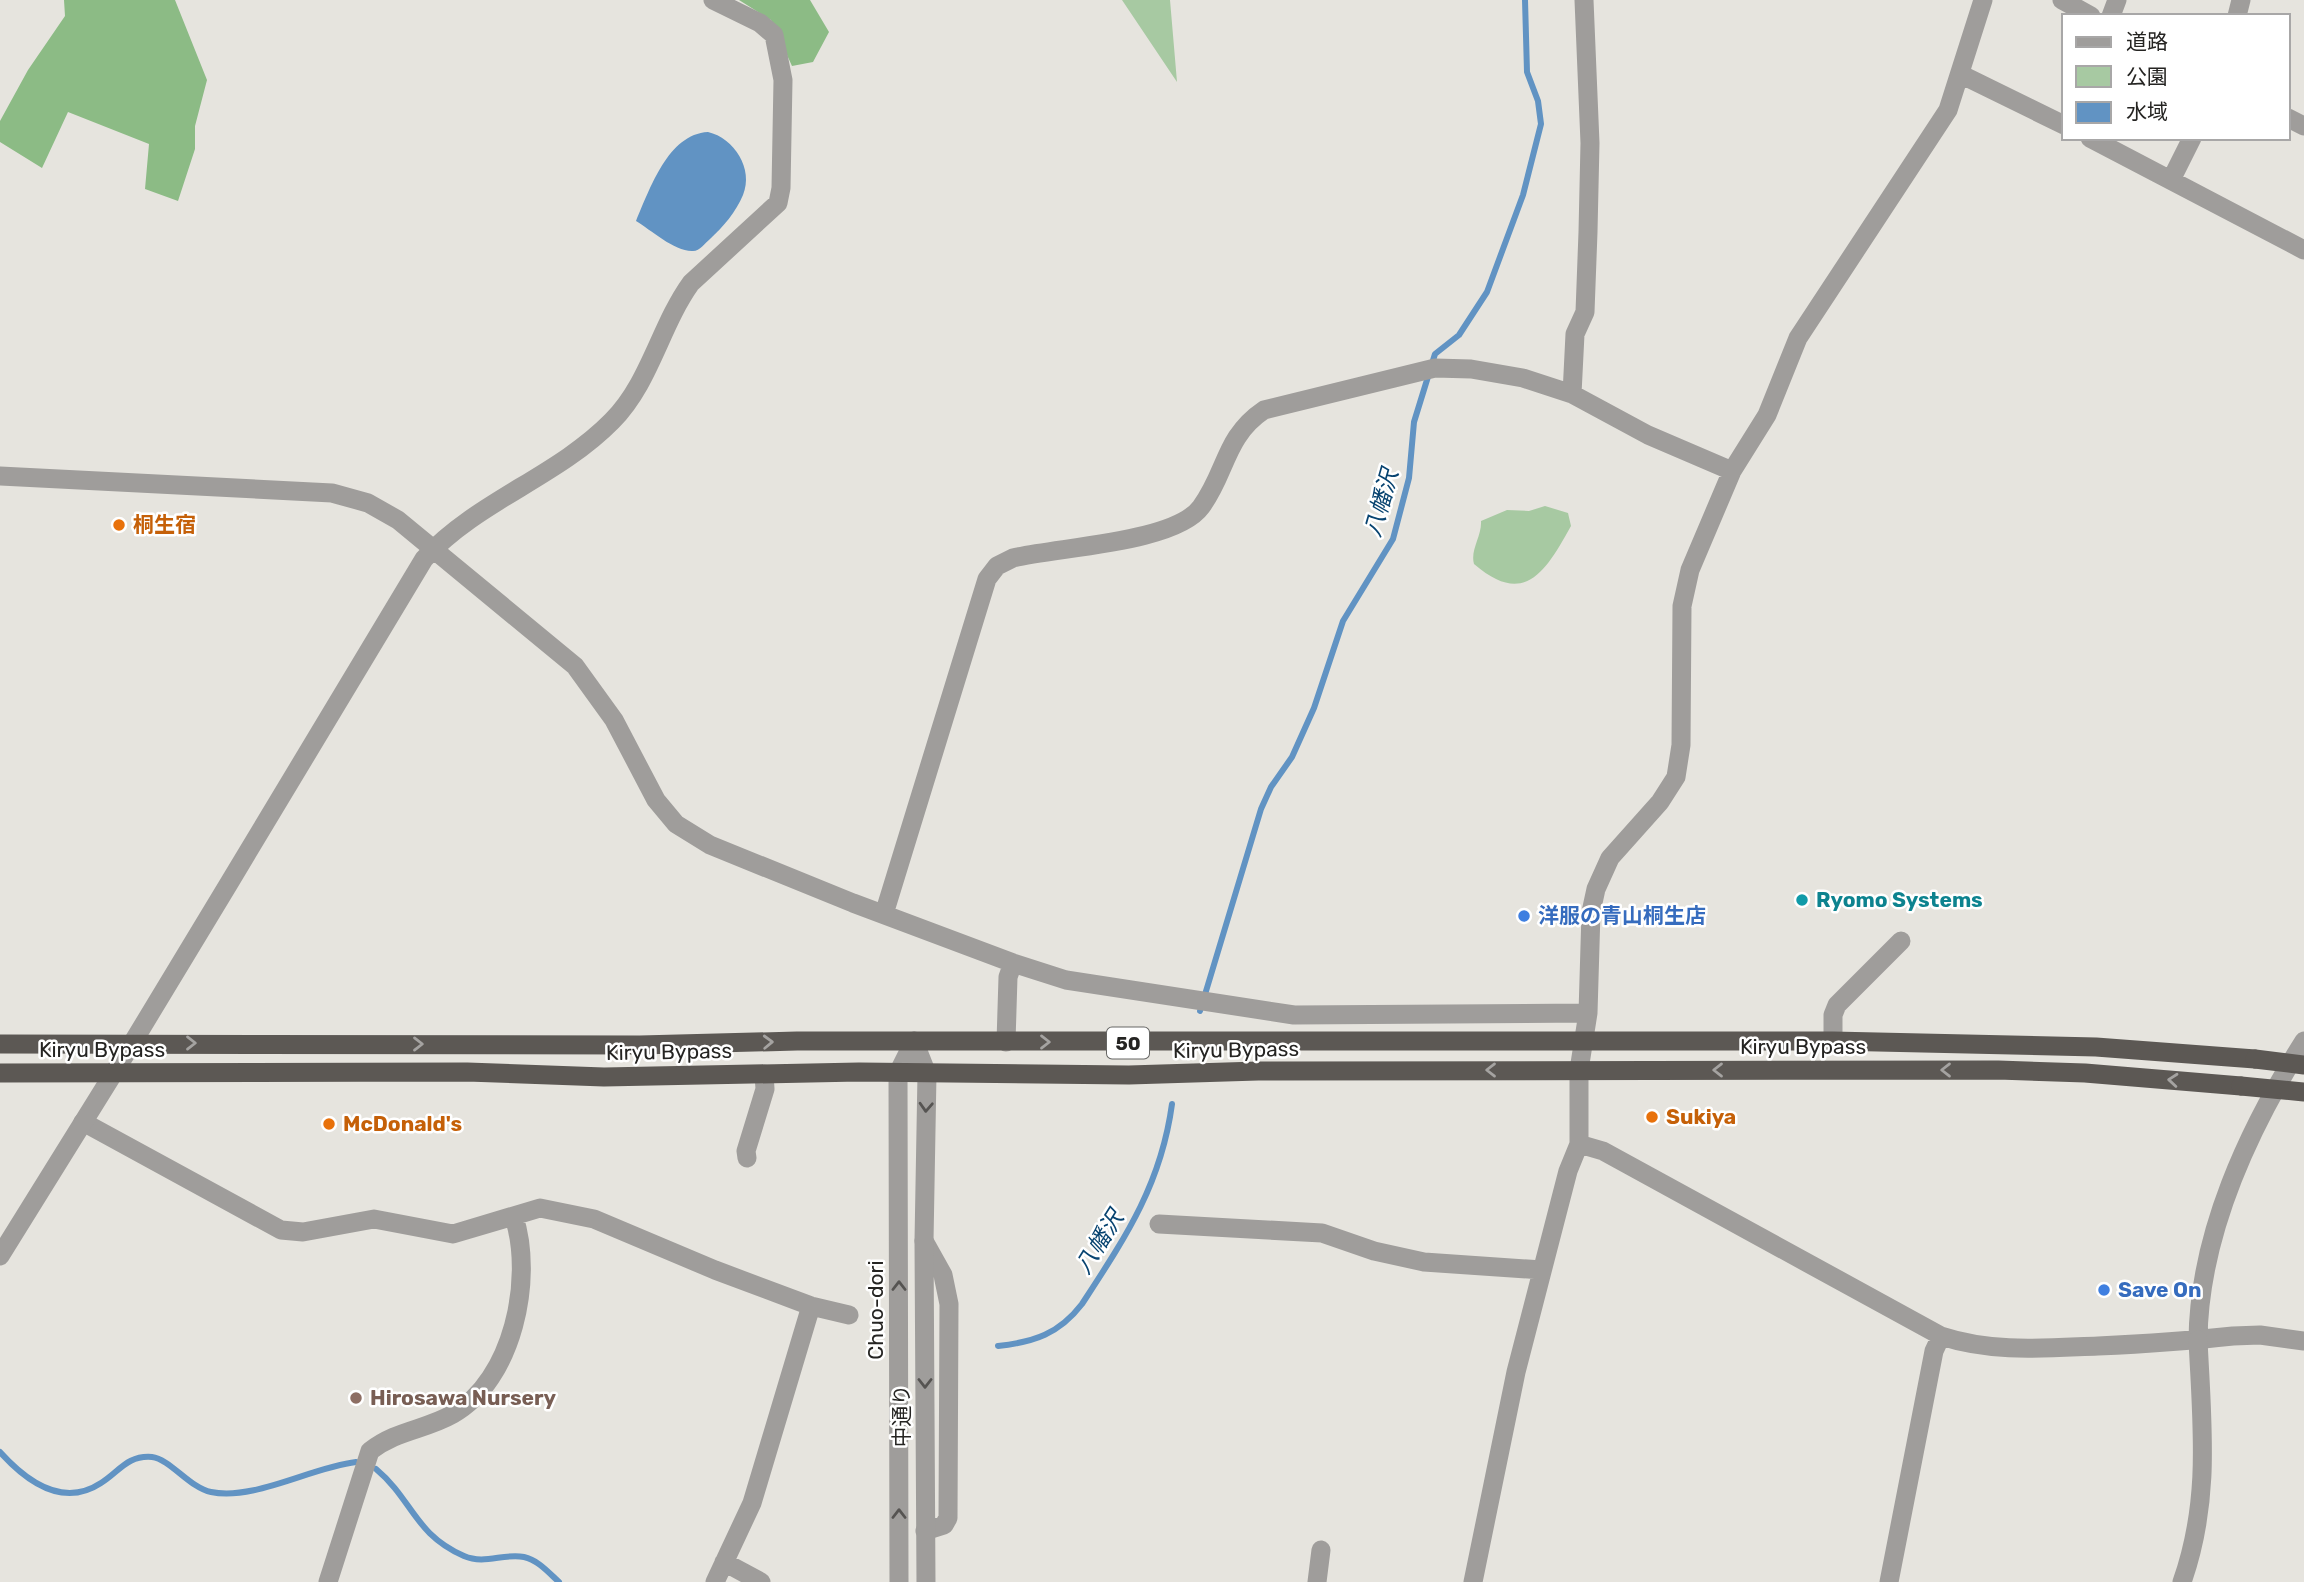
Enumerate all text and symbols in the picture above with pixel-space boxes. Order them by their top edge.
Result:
legend [2062,14,2290,140]
text: 道路 [2126,29,2168,54]
text: 公園 [2126,64,2168,89]
text: 水域 [2126,99,2168,124]
water label: 八幡沢 [1358,463,1405,540]
place label: 桐生宿 [133,512,196,537]
marker: 桐生宿 [111,517,127,533]
place label: Ryomo Systems [1816,887,1983,912]
marker: Ryomo Systems [1794,892,1810,908]
place label: 洋服の青山桐生店 [1538,903,1706,928]
marker: 洋服の青山桐生店 [1516,908,1532,924]
road number: 50 [1107,1028,1149,1058]
one-way arrow [763,1034,774,1049]
street label: Kiryu Bypass [1740,1034,1866,1059]
one-way arrow [185,1035,196,1050]
one-way arrow [1039,1035,1050,1050]
street label: Kiryu Bypass [1173,1036,1299,1063]
street label: Kiryu Bypass [39,1037,165,1062]
one-way arrow [413,1037,424,1052]
street label: Kiryu Bypass [606,1038,732,1065]
one-way arrow [1485,1062,1496,1078]
one-way arrow [1713,1062,1723,1078]
one-way arrow [1940,1062,1951,1078]
one-way arrow [2167,1073,2178,1088]
one-way arrow [919,1102,934,1113]
place label: Sukiya [1666,1104,1736,1129]
marker: Sukiya [1644,1109,1660,1125]
place label: McDonald's [343,1111,462,1136]
marker: McDonald's [321,1116,337,1132]
water label: 八幡沢 [1069,1203,1131,1279]
street label: Chuo-dori [863,1260,888,1360]
place label: Save On [2118,1277,2201,1302]
one-way arrow [891,1281,907,1291]
marker: Save On [2096,1282,2112,1298]
one-way arrow [917,1379,933,1389]
place label: Hirosawa Nursery [370,1385,557,1410]
street label: 中通り [889,1385,914,1448]
marker: Hirosawa Nursery [348,1390,364,1406]
one-way arrow [891,1508,907,1519]

